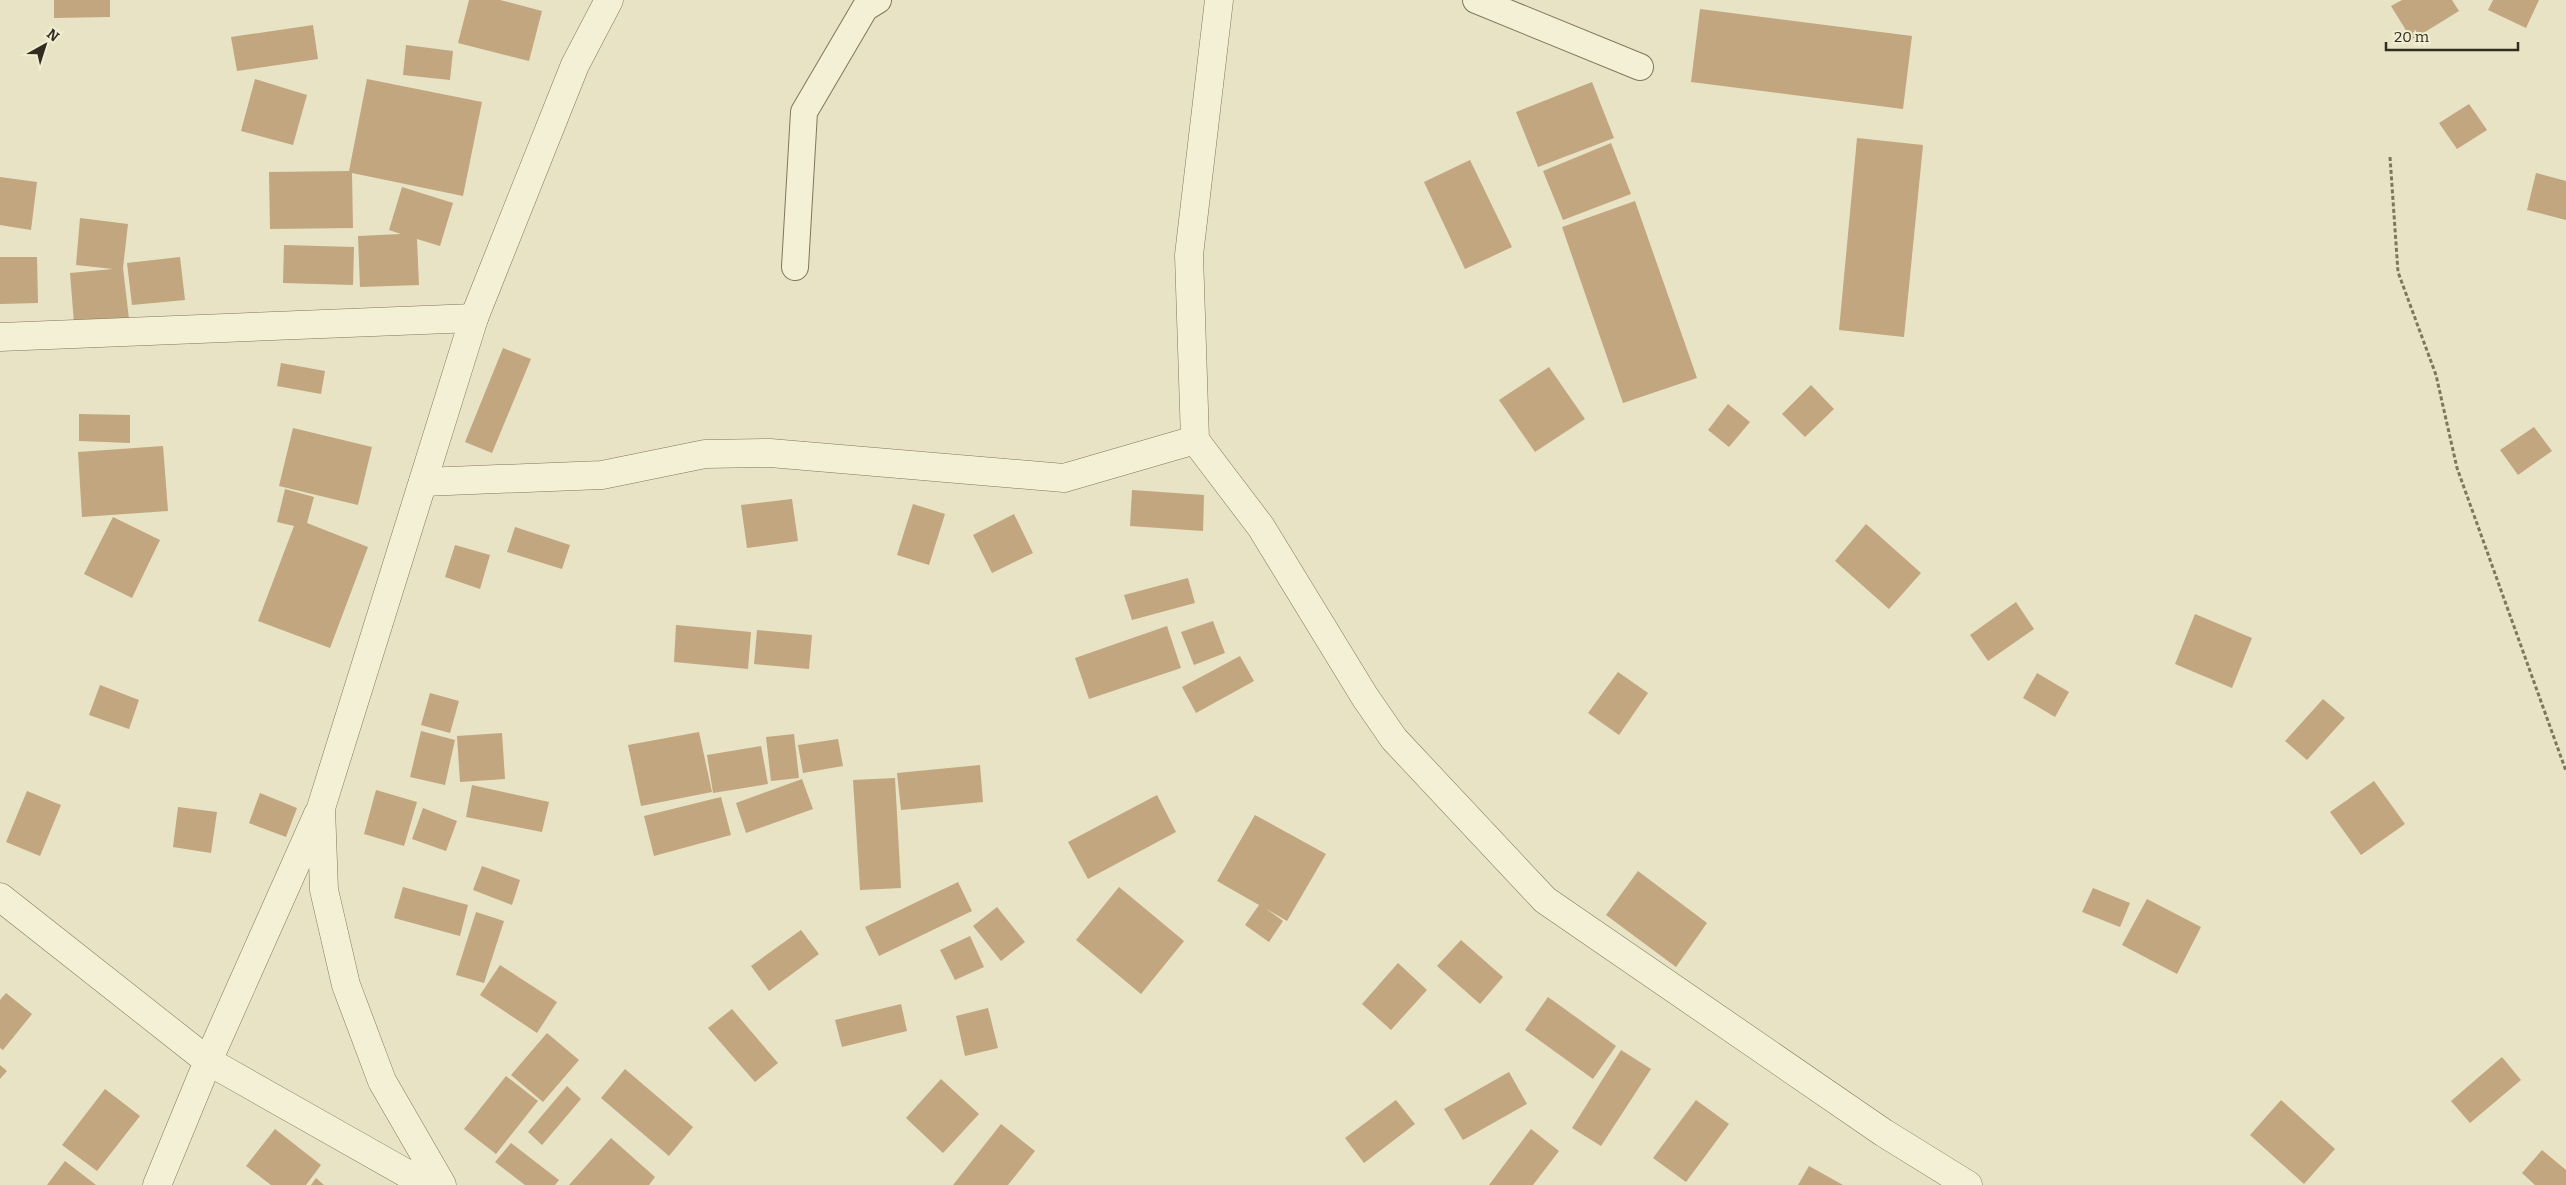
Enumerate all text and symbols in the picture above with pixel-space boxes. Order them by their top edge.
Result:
north arrow [20,20,70,70]
scale bar [2386,20,2518,52]
text: N [43,25,63,45]
text: 20 m [2394,28,2430,46]

